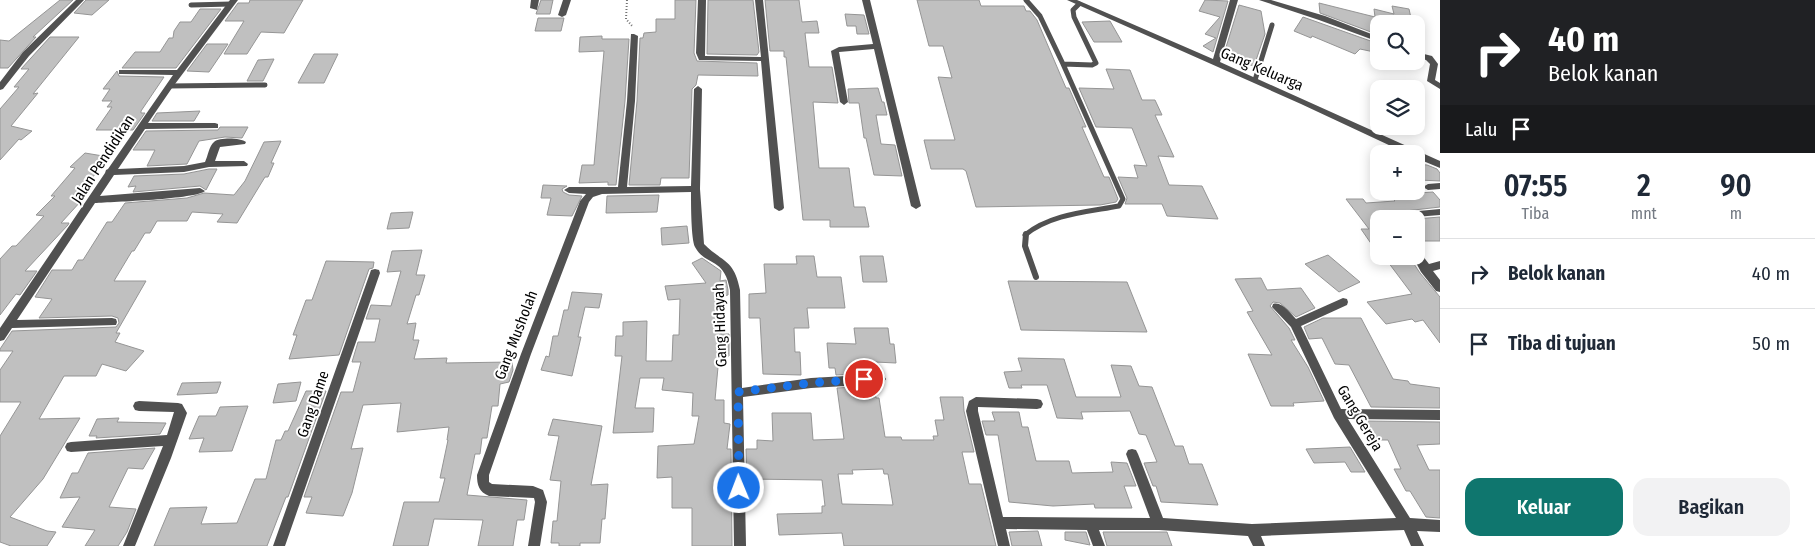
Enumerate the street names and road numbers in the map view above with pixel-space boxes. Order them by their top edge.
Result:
street label: Gang Keluarga [1218,44,1306,94]
street label: Jalan Pendidikan [68,111,138,207]
street label: Gang Hidayah [710,283,730,367]
street label: Gang Musholah [491,288,541,382]
street label: Gang Dame [293,368,333,440]
street label: Gang Gereja [1333,382,1387,454]

